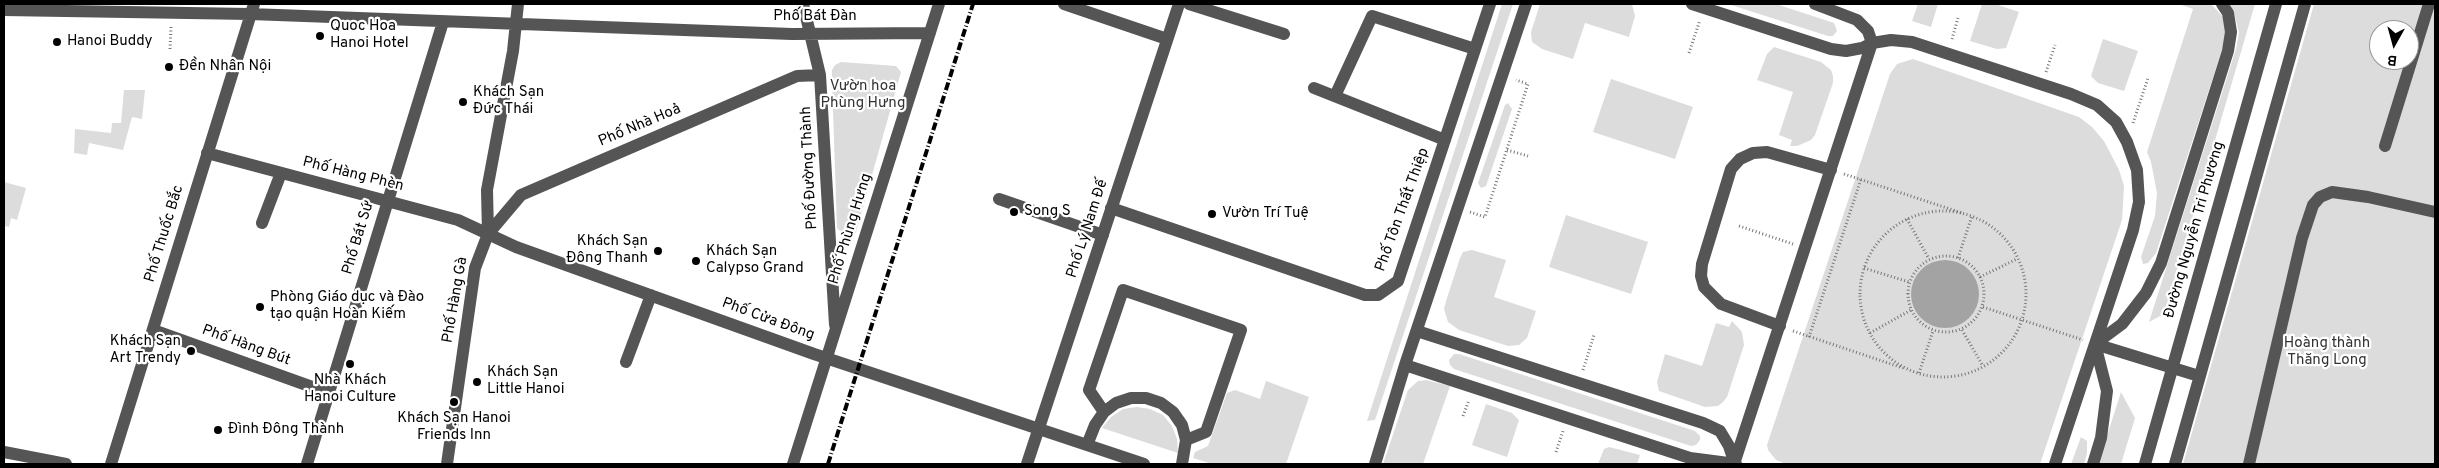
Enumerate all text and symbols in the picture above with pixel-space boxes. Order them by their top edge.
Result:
street label: Phố Bát Đàn [773,8,857,26]
place label: Quoc Hoa Hanoi Hotel [330,18,409,53]
north arrow [2369,20,2419,70]
marker: Quoc Hoa Hanoi Hotel [314,30,326,42]
place label: Hanoi Buddy [67,33,153,51]
marker: Hanoi Buddy [51,36,63,48]
text: B [2386,50,2398,68]
place label: Đền Nhân Nội [179,58,271,76]
marker: Đền Nhân Nội [163,61,175,73]
park label: Vườn hoa Phùng Hưng [821,78,905,113]
place label: Khách Sạn Đức Thái [473,84,544,119]
marker: Khách Sạn Đức Thái [457,96,469,108]
street label: Phố Nhà Hoả [596,101,684,151]
street label: Phố Đường Thành [798,106,822,230]
street label: Đường Nguyễn Tri Phương [2161,139,2229,321]
street label: Phố Tôn Thất Thiệp [1372,146,1434,274]
street label: Phố Hàng Phèn [301,154,405,196]
street label: Phố Phùng Hưng [826,171,876,287]
street label: Phố Lý Nam Đế [1064,177,1112,281]
street label: Phố Thuốc Bắc [142,183,188,285]
street label: Phố Bát Sứ [339,199,379,277]
place label: Song S [1024,203,1071,221]
place label: Vườn Trí Tuệ [1222,205,1309,223]
marker: Song S [1008,206,1020,218]
marker: Vườn Trí Tuệ [1206,208,1218,220]
place label: Khách Sạn Đông Thanh [566,233,648,268]
place label: Khách Sạn Calypso Grand [706,243,804,278]
marker: Khách Sạn Đông Thanh [652,245,664,257]
marker: Khách Sạn Calypso Grand [690,255,702,267]
street label: Phố Hàng Gà [440,256,472,344]
place label: Phòng Giáo dục và Đào tạo quận Hoàn Kiếm [270,289,424,324]
street label: Phố Cửa Đông [719,295,817,345]
marker: Phòng Giáo dục và Đào tạo quận Hoàn Kiếm [254,301,266,313]
street label: Phố Hàng Bút [199,322,293,370]
place label: Khách Sạn Art Trendy [109,333,181,368]
park label: Hoàng thành Thăng Long [2284,335,2370,370]
marker: Khách Sạn Art Trendy [185,345,197,357]
marker: Nhà Khách Hanoi Culture [344,358,356,370]
place label: Khách Sạn Little Hanoi [487,364,565,399]
place label: Nhà Khách Hanoi Culture [304,372,396,407]
marker: Khách Sạn Little Hanoi [471,376,483,388]
marker: Khách Sạn Hanoi Friends Inn [448,396,460,408]
place label: Khách Sạn Hanoi Friends Inn [397,410,511,445]
place label: Đình Đông Thành [228,421,344,439]
marker: Đình Đông Thành [212,424,224,436]

